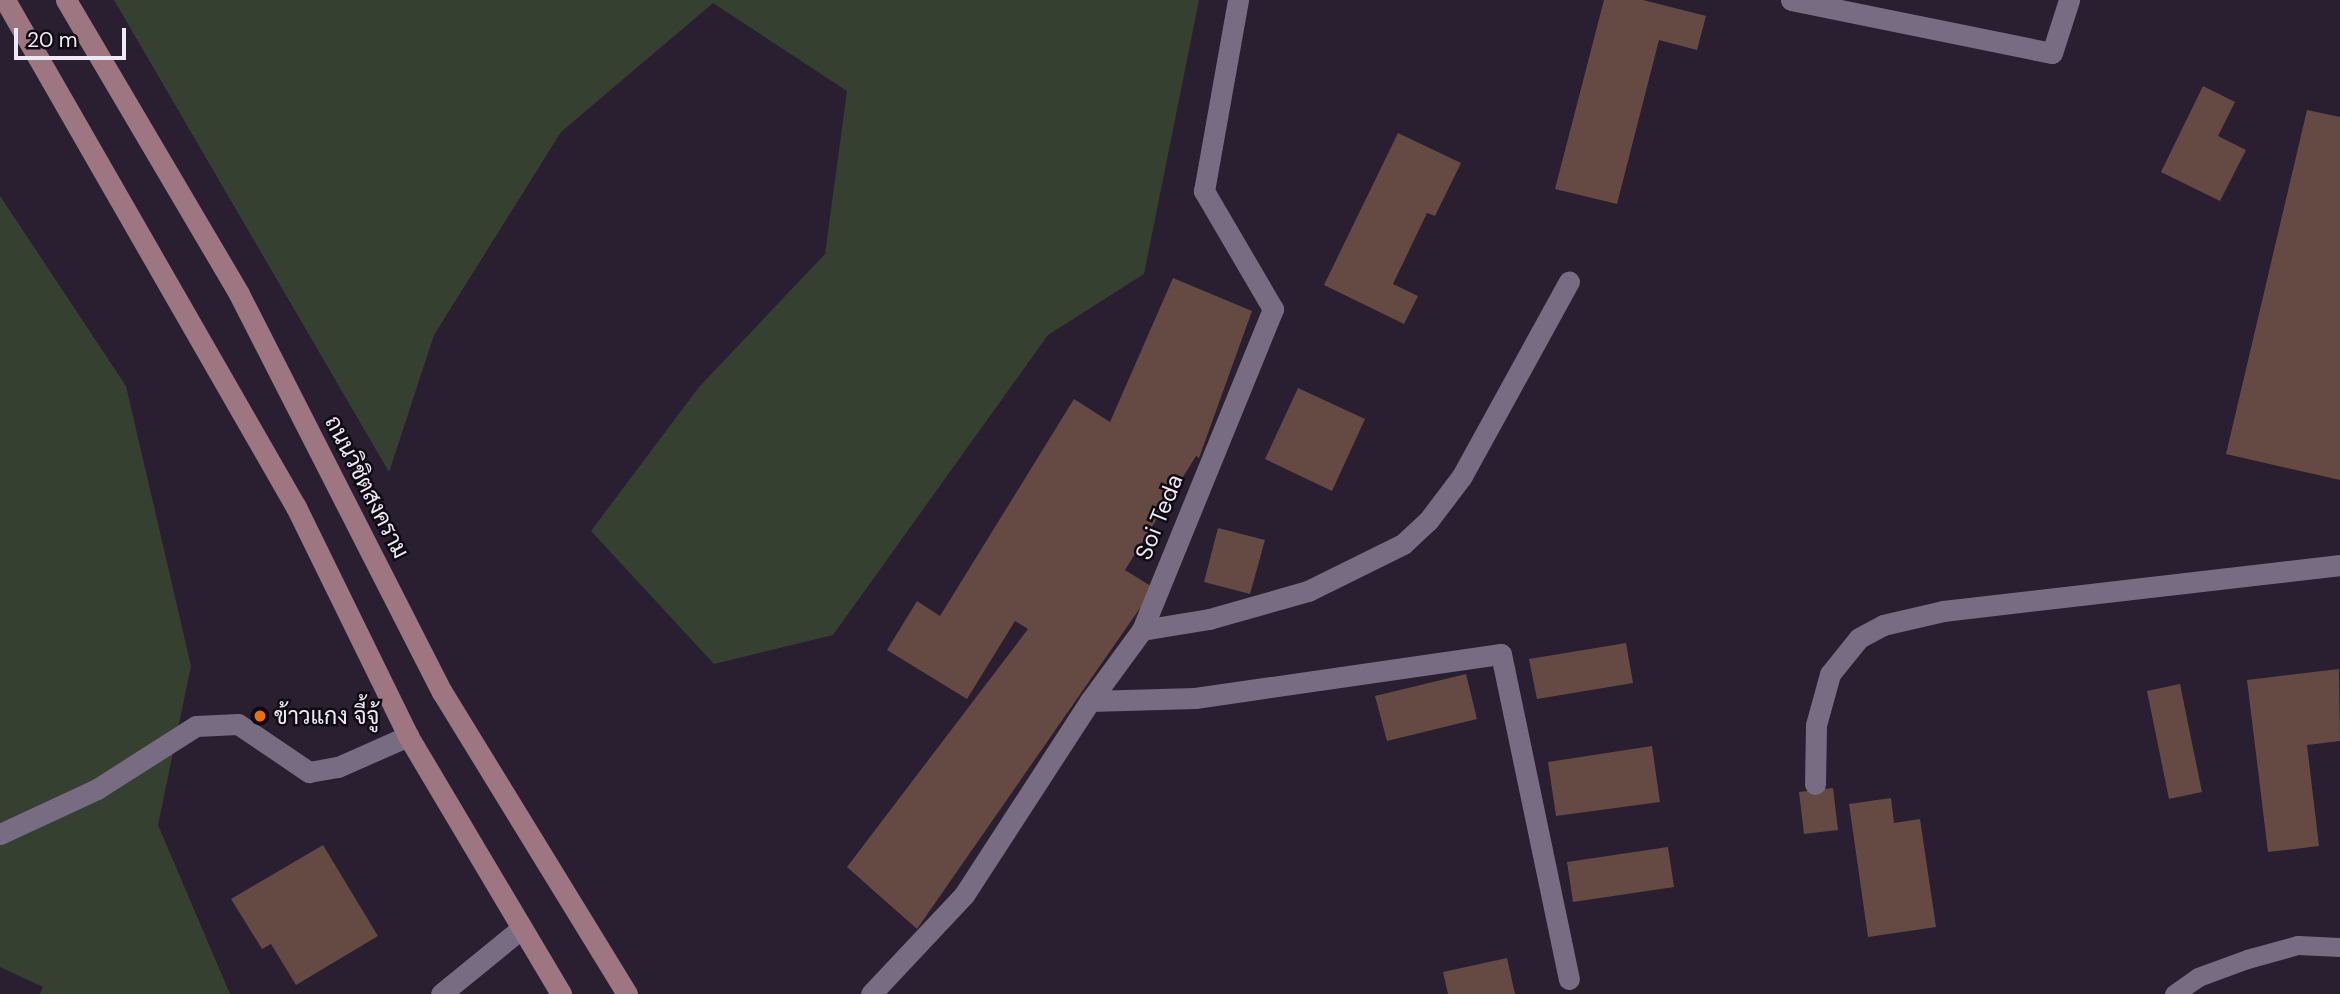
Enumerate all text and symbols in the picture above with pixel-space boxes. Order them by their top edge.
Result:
scale bar [18,14,130,58]
text: 20 m [27,26,78,54]
street label: ถนนวิชิตสงคราม [319,411,415,563]
street label: Soi Teda [1129,470,1189,564]
place label: ข้าวแกง จี้จู้ [274,702,379,730]
marker: ข้าวแกง จี้จู้ [252,708,268,724]

